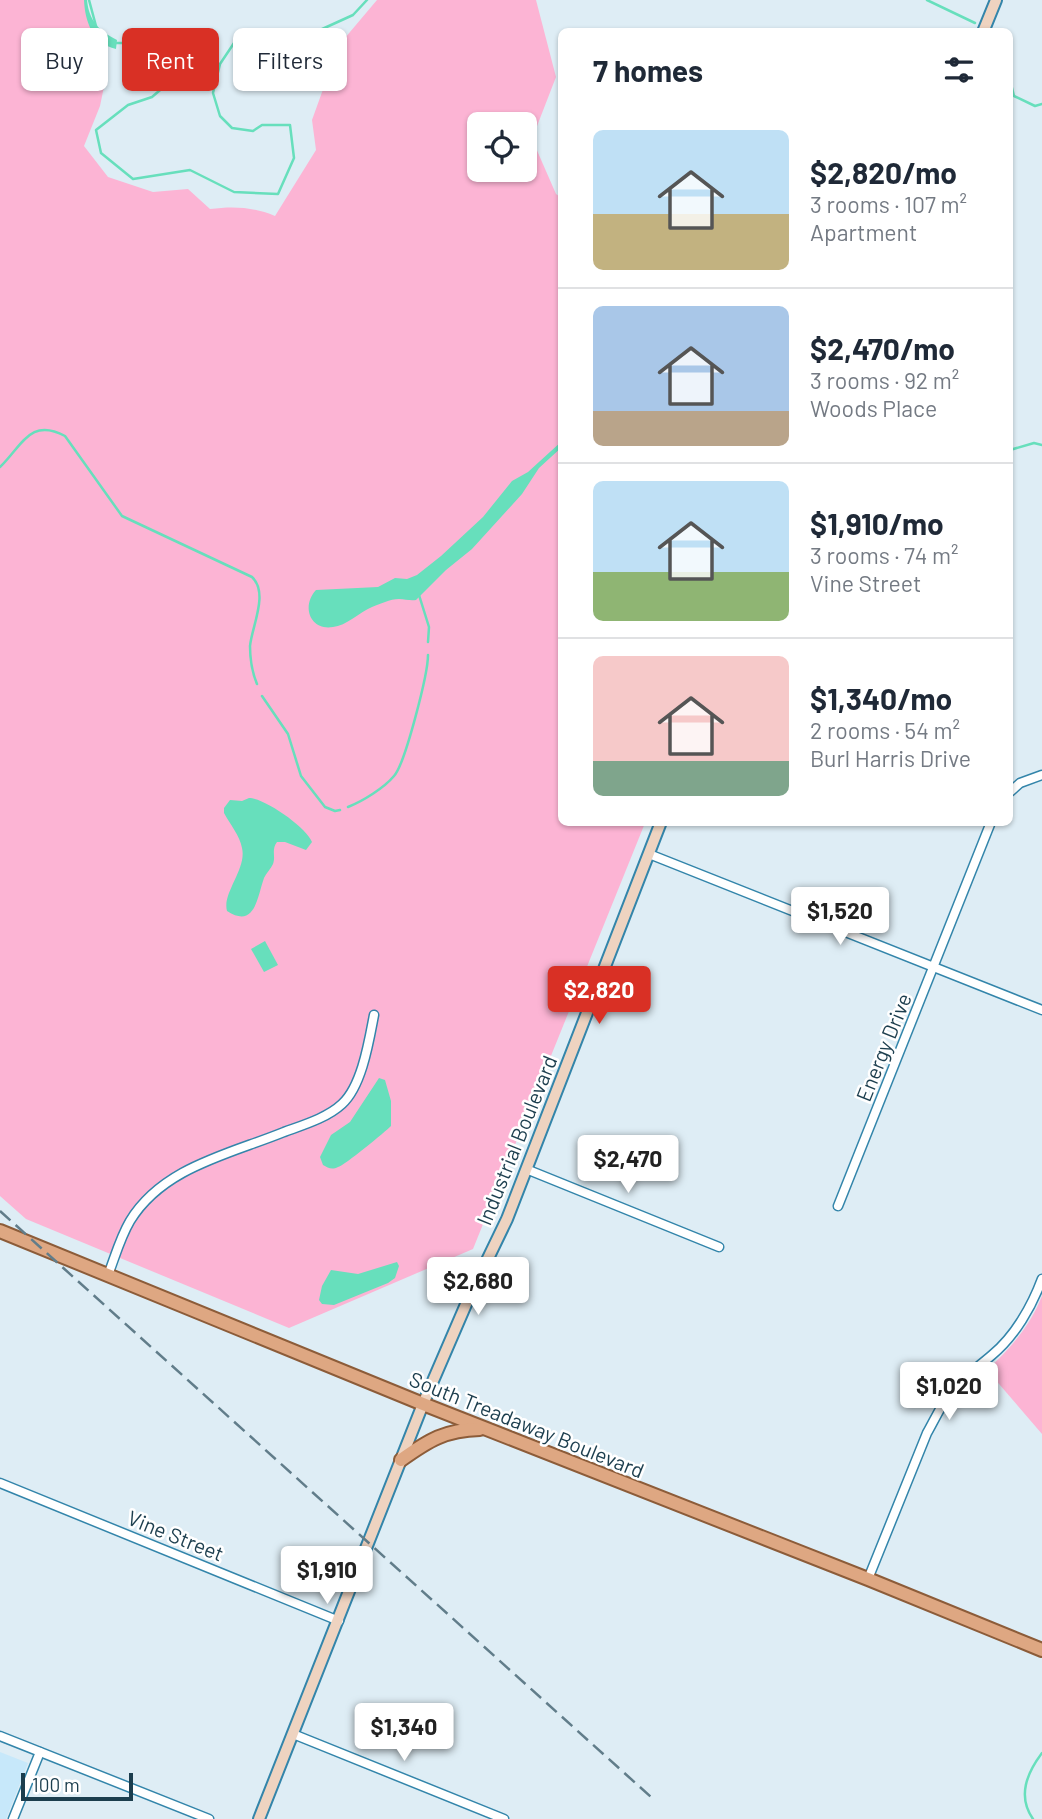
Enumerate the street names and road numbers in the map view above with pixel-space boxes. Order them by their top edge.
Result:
street label: Energy Drive [850,989,916,1105]
street label: Industrial Boulevard [471,1051,561,1229]
street label: South Treadaway Boulevard [406,1365,648,1483]
street label: Vine Street [124,1504,228,1566]

